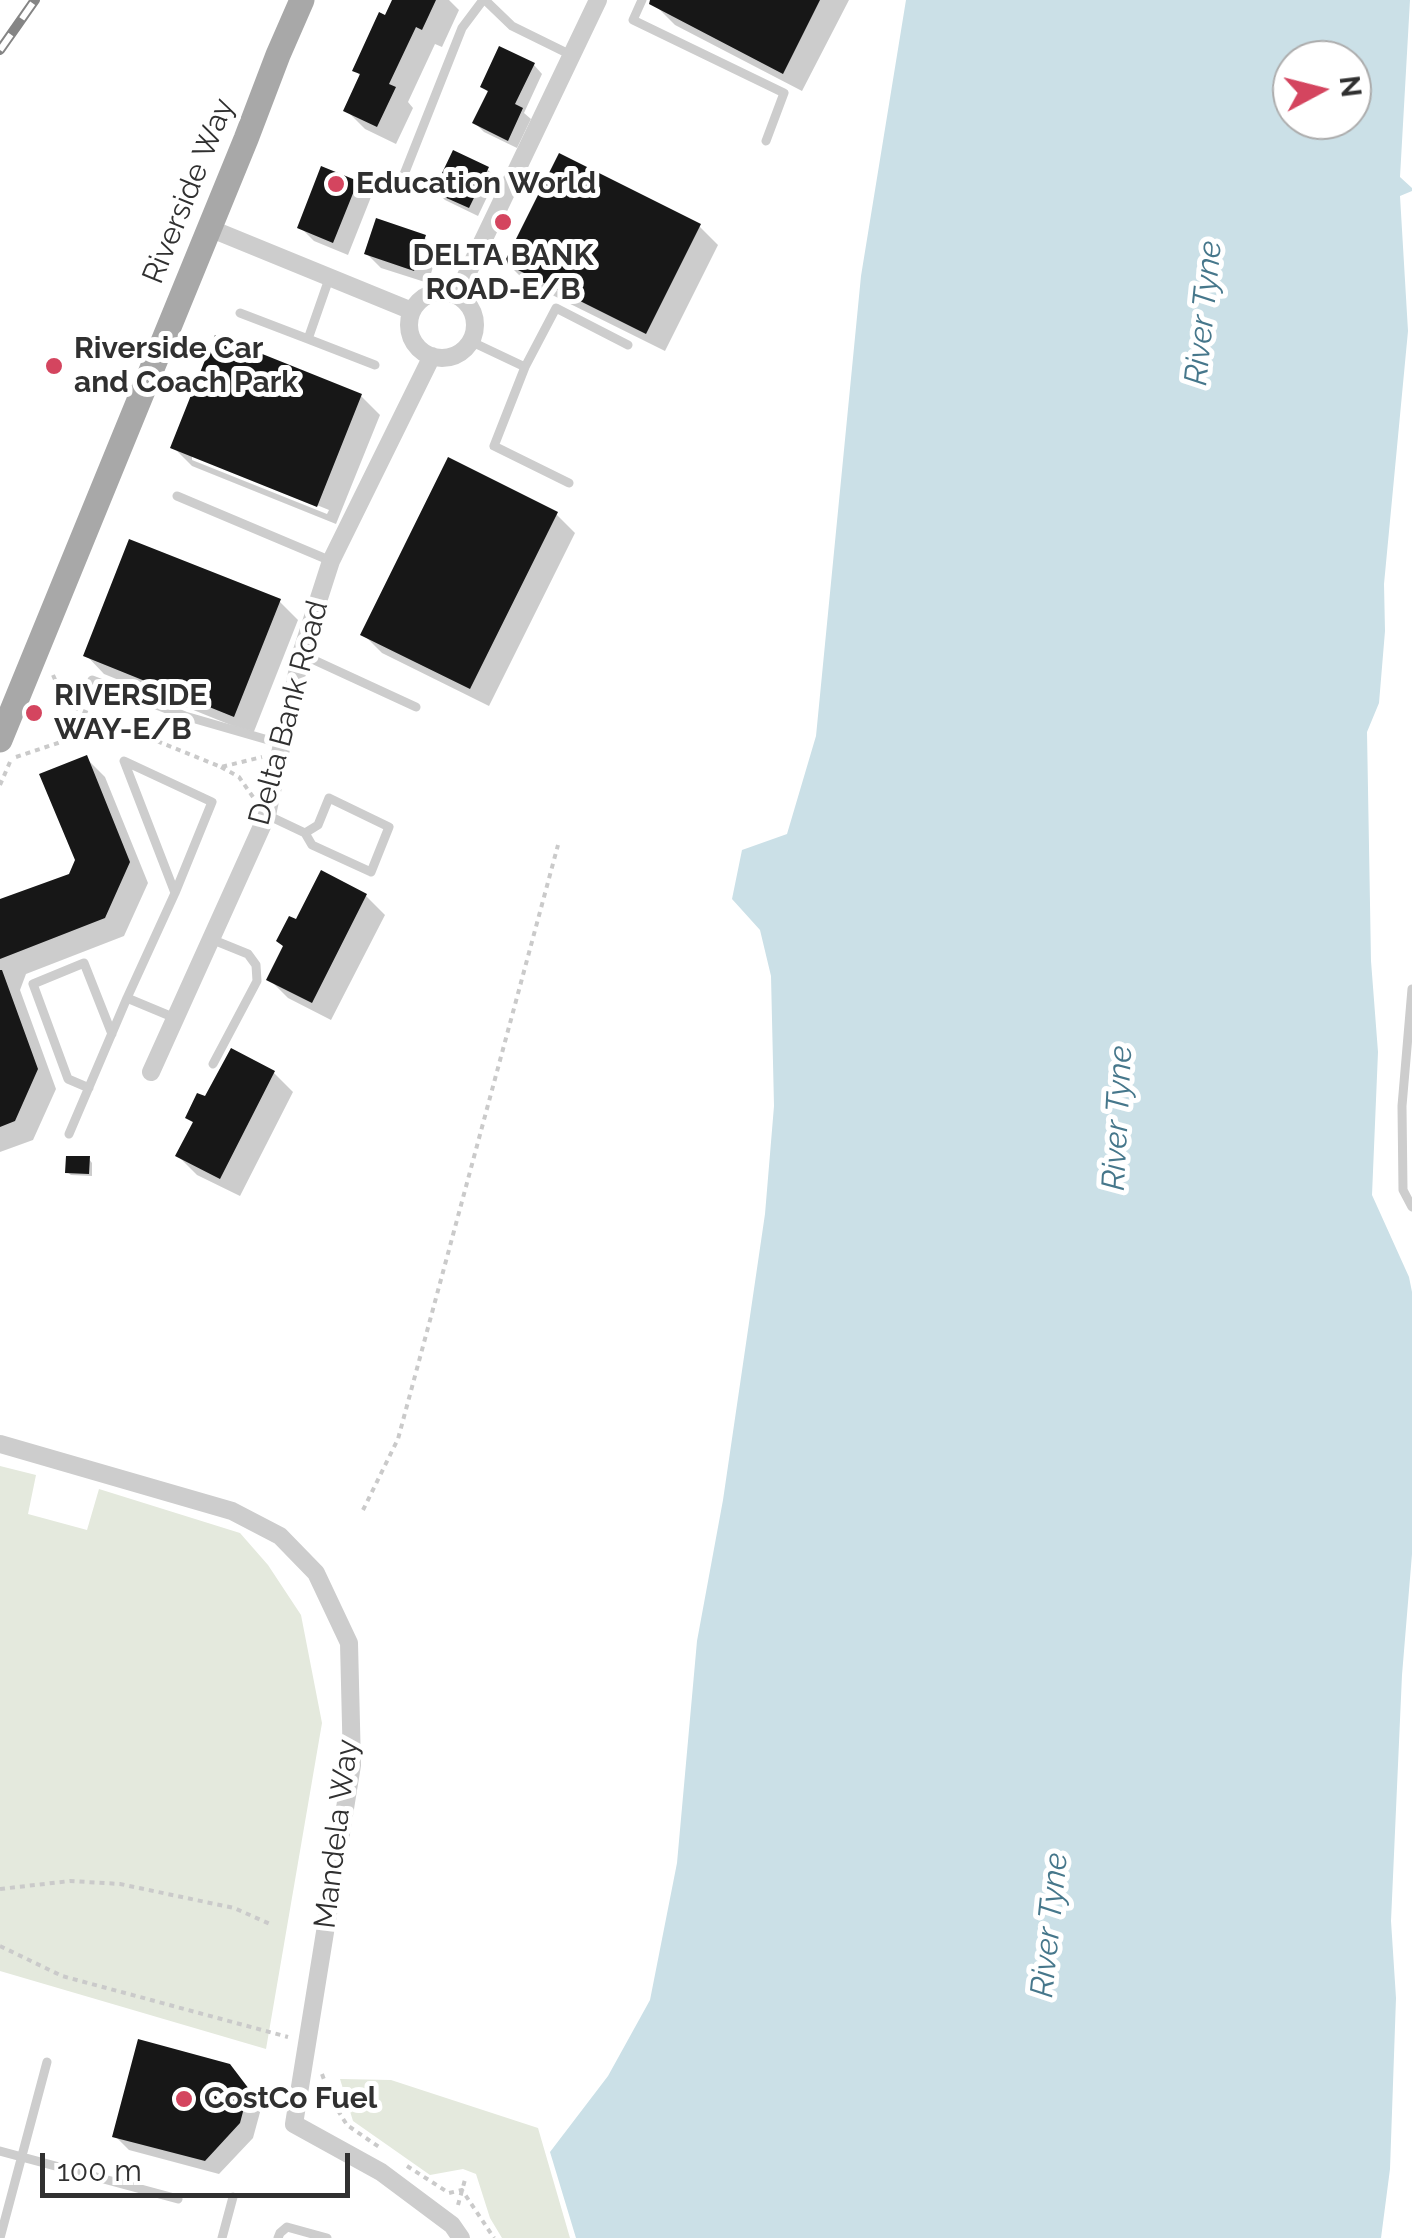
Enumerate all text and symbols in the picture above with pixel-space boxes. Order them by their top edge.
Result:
north arrow [1272,40,1372,140]
text: N [1333,74,1368,99]
street label: Riverside Way [136,93,242,289]
place label: Education World [356,166,596,202]
marker: Education World [325,173,347,195]
marker: DELTA BANK ROAD-E/B [492,211,514,233]
place label: DELTA BANK ROAD-E/B [413,238,593,308]
water label: River Tyne [1177,239,1231,387]
place label: Riverside Car and Coach Park [74,331,298,402]
marker: Riverside Car and Coach Park [43,355,65,377]
street label: Delta Bank Road [242,597,336,829]
place label: RIVERSIDE WAY-E/B [54,678,207,748]
marker: RIVERSIDE WAY-E/B [23,702,45,724]
water label: River Tyne [1095,1044,1141,1192]
street label: Mandela Way [308,1737,366,1931]
water label: River Tyne [1023,1851,1077,1999]
place label: CostCo Fuel [204,2081,377,2117]
marker: CostCo Fuel [173,2088,195,2110]
scale bar [45,2133,355,2195]
text: 100 m [57,2153,142,2188]

